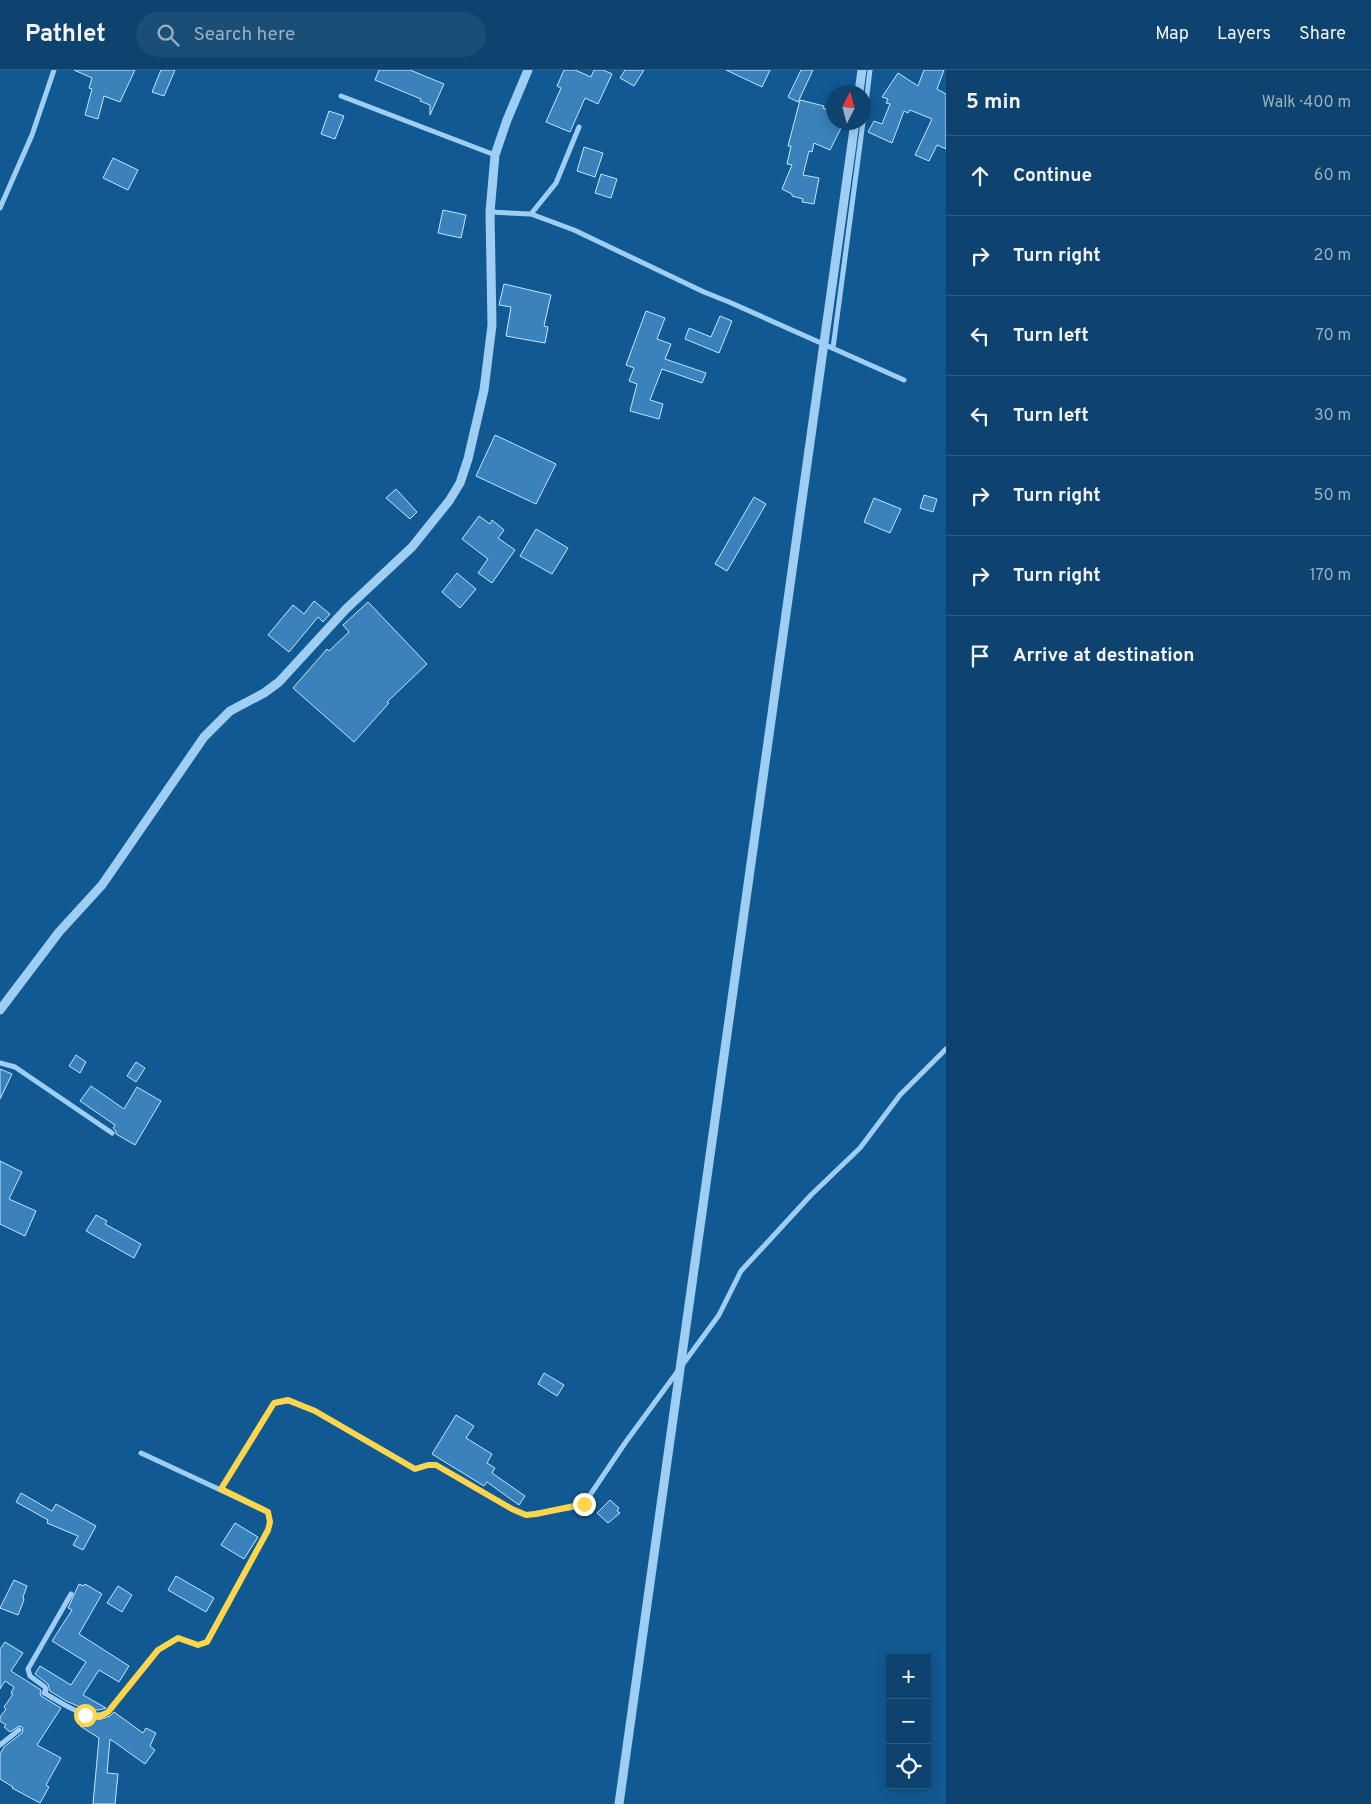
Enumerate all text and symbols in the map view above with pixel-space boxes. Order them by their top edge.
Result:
search box [136,12,486,57]
text: Pathlet [25,20,106,50]
icon: search [154,21,182,49]
text: Search here [194,23,295,47]
text: Map [1155,23,1189,46]
text: Layers [1217,23,1271,46]
text: Share [1299,23,1346,46]
north arrow [826,85,871,130]
text: 5 min [966,89,1021,116]
text: Walk · 400 m [1262,93,1351,113]
icon: ahead [966,162,994,190]
text: Continue [1013,164,1092,188]
text: 60 m [1314,166,1351,186]
icon: right [966,242,994,270]
text: Turn right [1013,244,1101,268]
text: 20 m [1314,246,1351,266]
icon: left [966,322,994,350]
text: Turn left [1013,324,1089,348]
text: 70 m [1316,326,1351,346]
icon: left [966,402,994,430]
text: Turn left [1013,404,1089,428]
text: 30 m [1314,406,1351,426]
icon: right [966,482,994,510]
text: Turn right [1013,484,1101,508]
text: 50 m [1314,486,1351,506]
icon: right [966,562,994,590]
text: Turn right [1013,564,1101,588]
text: 170 m [1310,566,1351,586]
icon: arrive [966,642,994,670]
text: Arrive at destination [1013,644,1194,668]
route end [573,1493,596,1516]
map controls [886,1654,931,1789]
button: + [886,1654,931,1699]
button: − [886,1699,931,1744]
route start [74,1704,97,1727]
button: locate [886,1744,931,1789]

